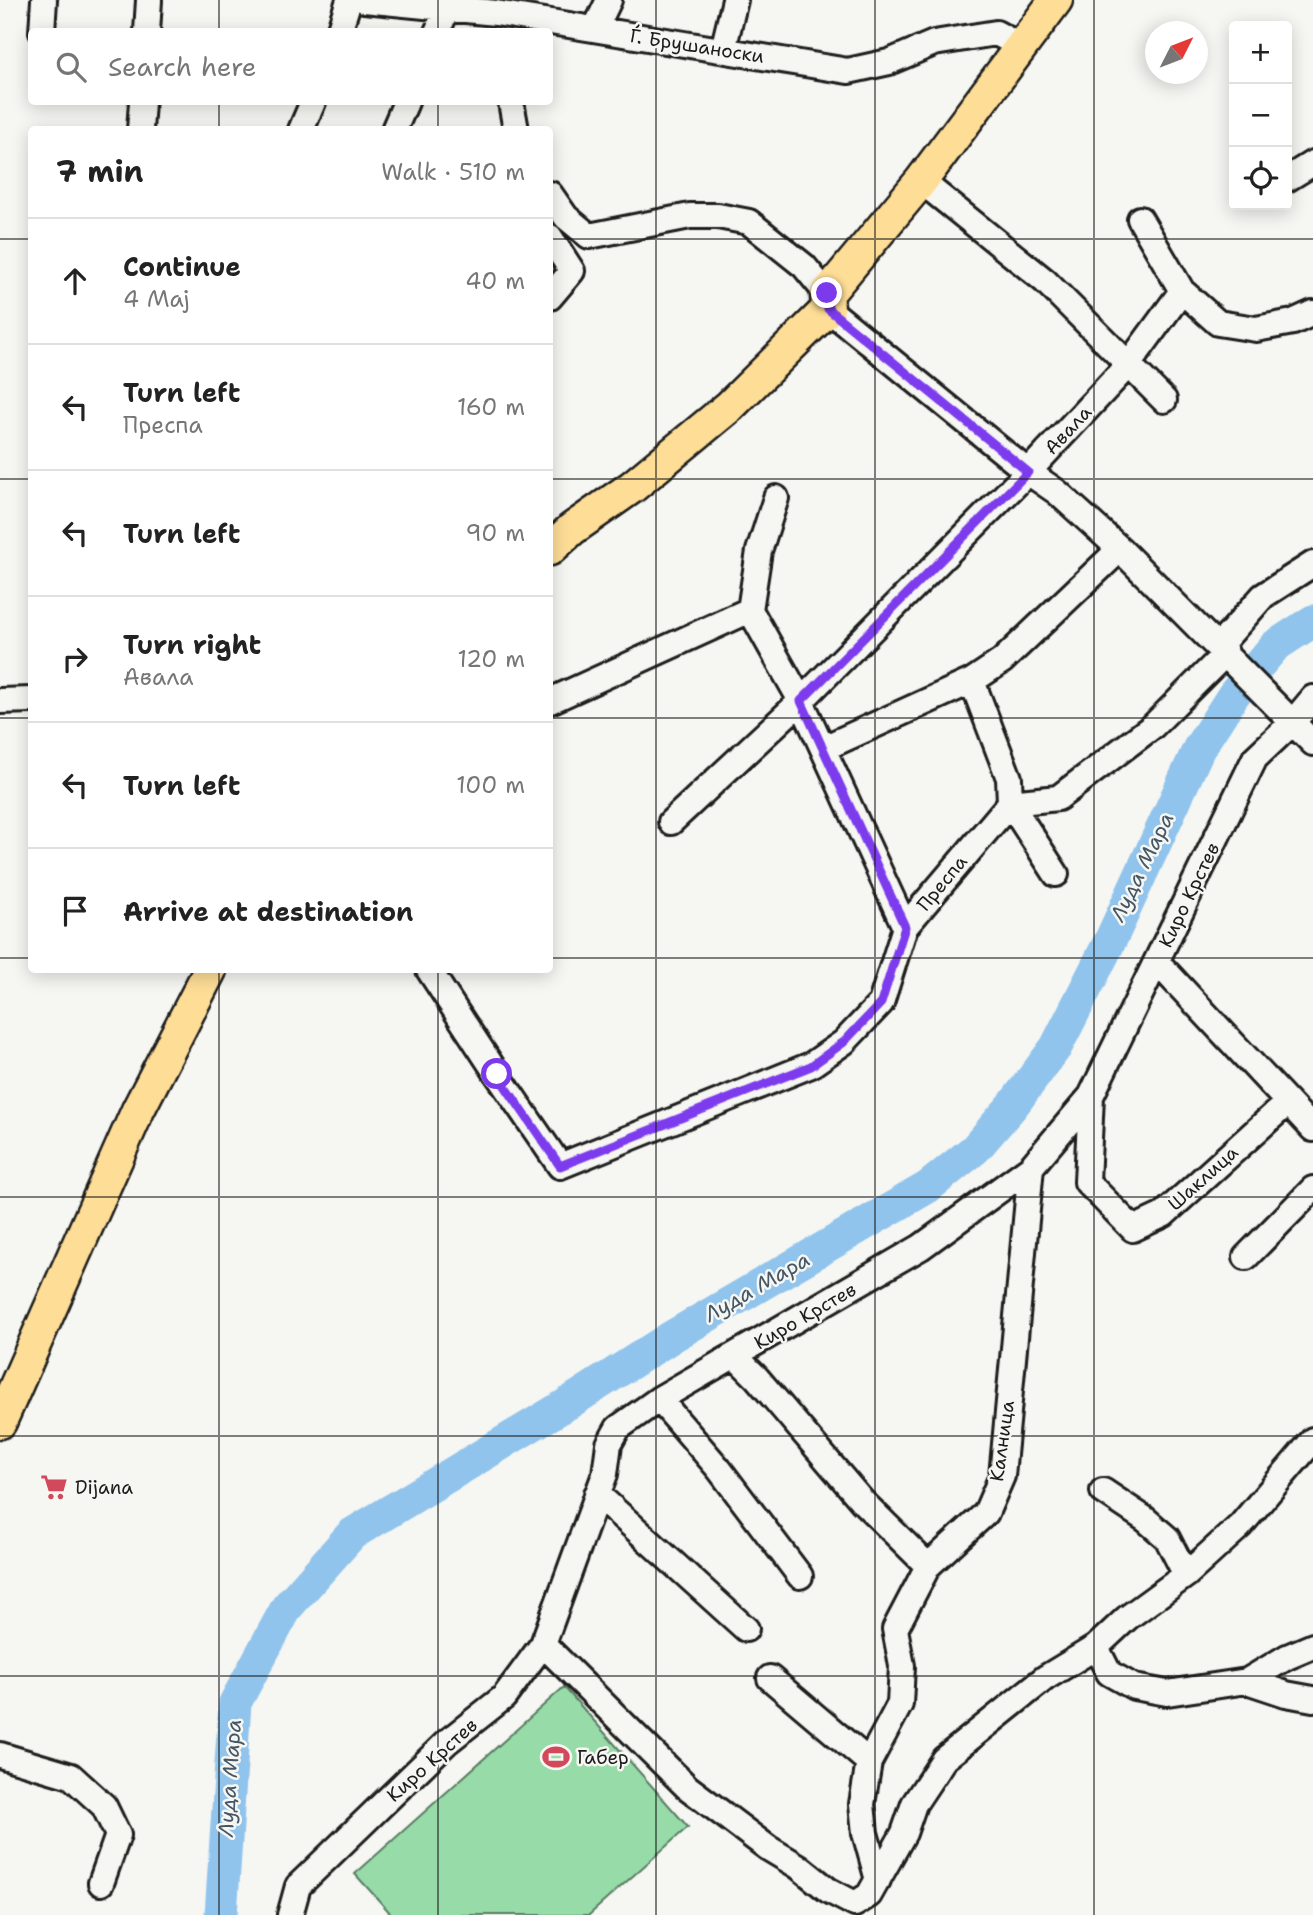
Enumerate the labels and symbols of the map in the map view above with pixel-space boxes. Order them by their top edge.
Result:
north arrow [1145,21,1208,84]
street label: Ѓ. Брушаноски [628,22,766,69]
route end [811,277,842,308]
street label: Авала [1039,400,1097,460]
water label: Луда Мара [1103,808,1180,927]
street label: Киро Крстев [1153,838,1225,952]
street label: Преспа [911,850,973,916]
route start [481,1058,512,1089]
street label: Шаклица [1163,1140,1244,1216]
water label: Луда Мара [698,1245,815,1329]
street label: Киро Крстев [749,1277,861,1355]
street label: Калница [984,1399,1020,1483]
supermarket icon: Dijana [39,1472,69,1502]
place label: Dijana [75,1475,133,1500]
street label: Киро Крстев [381,1713,483,1807]
water label: Луда Мара [212,1718,248,1839]
sports icon: Габер [541,1742,571,1772]
place label: Габер [577,1745,629,1770]

